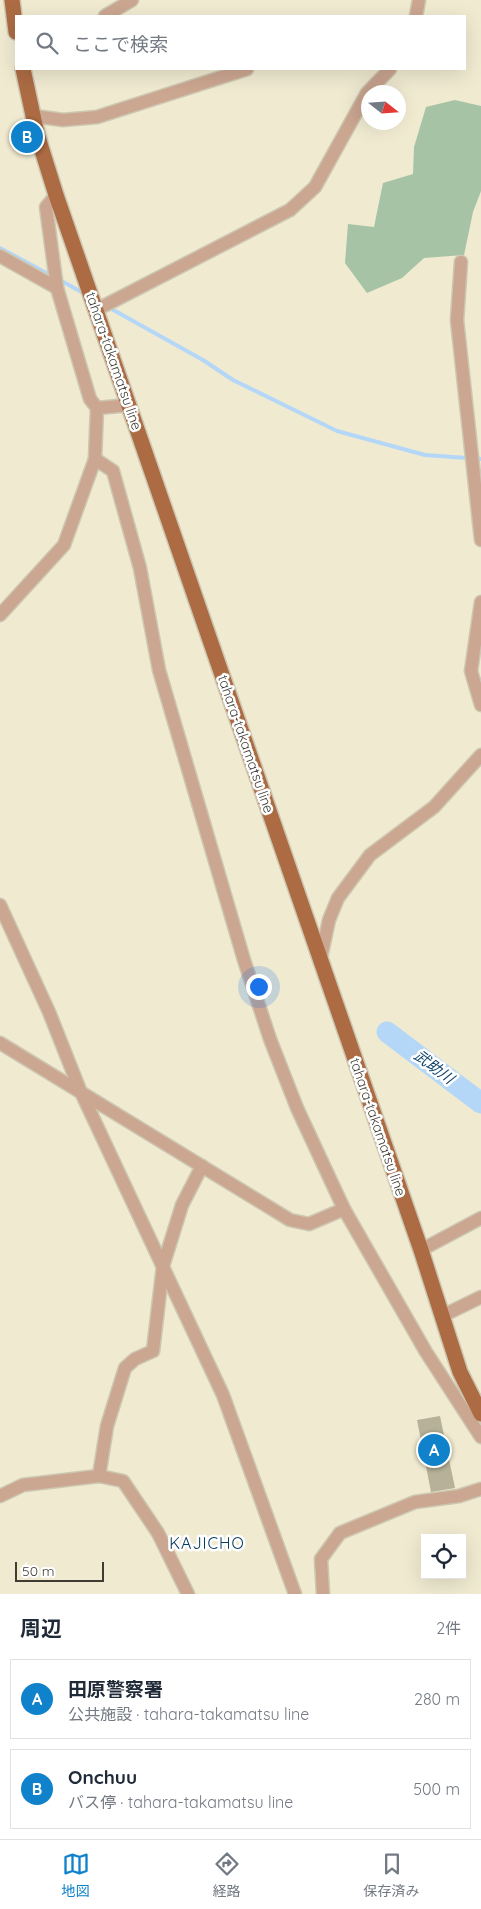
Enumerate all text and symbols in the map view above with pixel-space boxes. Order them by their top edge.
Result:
search box [15,15,466,70]
icon: search [33,29,61,57]
text: ここで検索 [73,32,168,56]
north arrow [361,85,406,130]
pin: B [11,118,43,156]
street label: tahara-takamatsu line [82,290,146,432]
street label: tahara-takamatsu line [214,673,278,815]
your location [246,974,272,1000]
water label: 武助川 [411,1045,460,1089]
street label: tahara-takamatsu line [346,1056,410,1198]
pin: A [418,1431,450,1469]
district label: KAJICHO [169,1533,245,1553]
map controls [421,1534,466,1579]
button: locate [421,1534,466,1579]
scale bar [15,1559,104,1582]
text: 50 m [22,1562,55,1580]
text: 周辺 [20,1615,62,1641]
text: 2件 [436,1618,461,1638]
text: 田原警察署 [68,1677,163,1701]
text: A [32,1689,42,1709]
text: 280 m [414,1689,460,1709]
text: 公共施設 · tahara-takamatsu line [68,1704,309,1724]
text: Onchuu [68,1765,137,1789]
text: B [32,1779,42,1799]
text: 500 m [413,1779,460,1799]
text: バス停 · tahara-takamatsu line [68,1792,293,1812]
tab: 地図 [62,1850,90,1900]
tab: 経路 [213,1850,241,1900]
tab: 保存済み [364,1850,420,1900]

